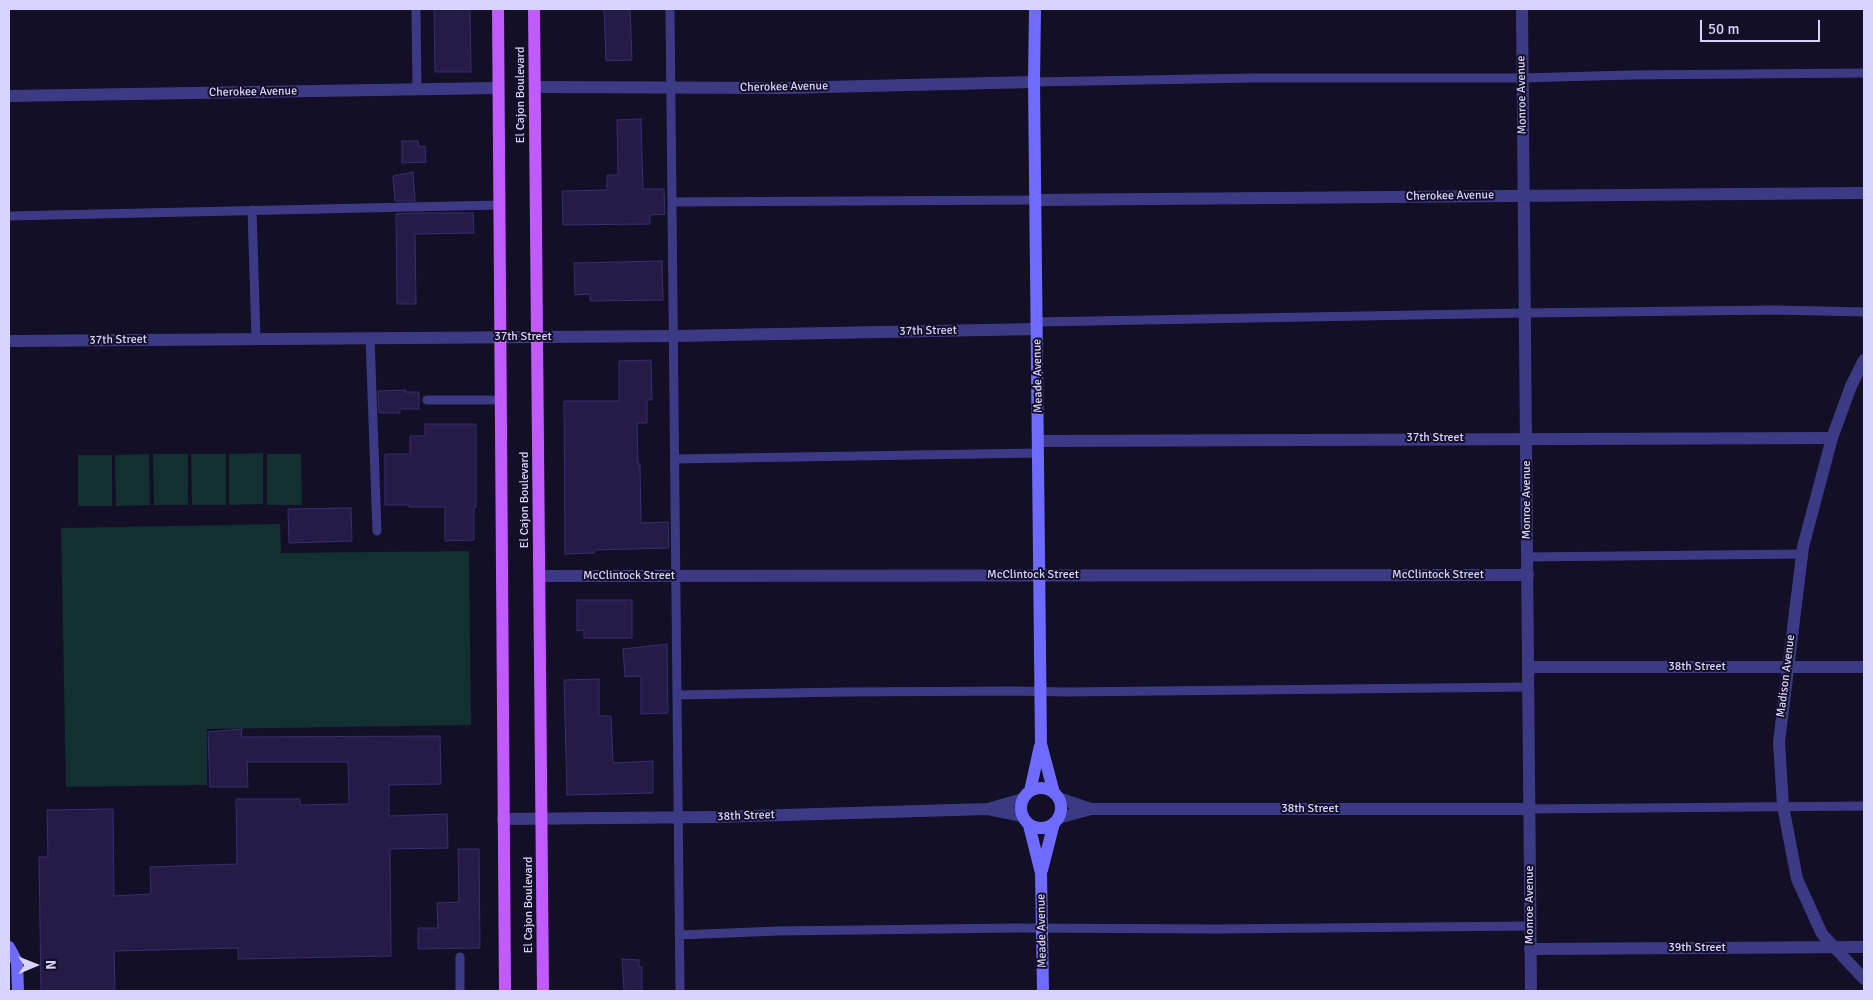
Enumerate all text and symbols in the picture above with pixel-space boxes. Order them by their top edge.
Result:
scale bar [1703,10,1823,42]
text: 50 m [1708,20,1739,38]
street label: El Cajon Boulevard [514,47,528,143]
street label: Monroe Avenue [1514,55,1530,135]
street label: Cherokee Avenue [740,79,828,95]
street label: Cherokee Avenue [209,84,297,100]
street label: Cherokee Avenue [1406,188,1494,204]
street label: 37th Street [899,323,957,339]
street label: 37th Street [494,330,552,344]
street label: 37th Street [89,332,147,348]
street label: Meade Avenue [1030,339,1046,413]
street label: 37th Street [1406,431,1464,445]
street label: El Cajon Boulevard [518,452,532,548]
street label: Monroe Avenue [1520,460,1534,540]
street label: McClintock Street [987,568,1079,582]
street label: McClintock Street [1392,568,1484,582]
street label: McClintock Street [583,569,675,583]
street label: Madison Avenue [1774,634,1798,718]
street label: 38th Street [1668,660,1726,674]
street label: 38th Street [1281,802,1339,816]
street label: 38th Street [717,808,775,824]
street label: El Cajon Boulevard [522,857,536,953]
street label: Monroe Avenue [1523,865,1537,945]
street label: Meade Avenue [1034,894,1050,968]
north arrow [10,940,60,990]
street label: 39th Street [1668,941,1726,955]
text: N [42,960,59,970]

